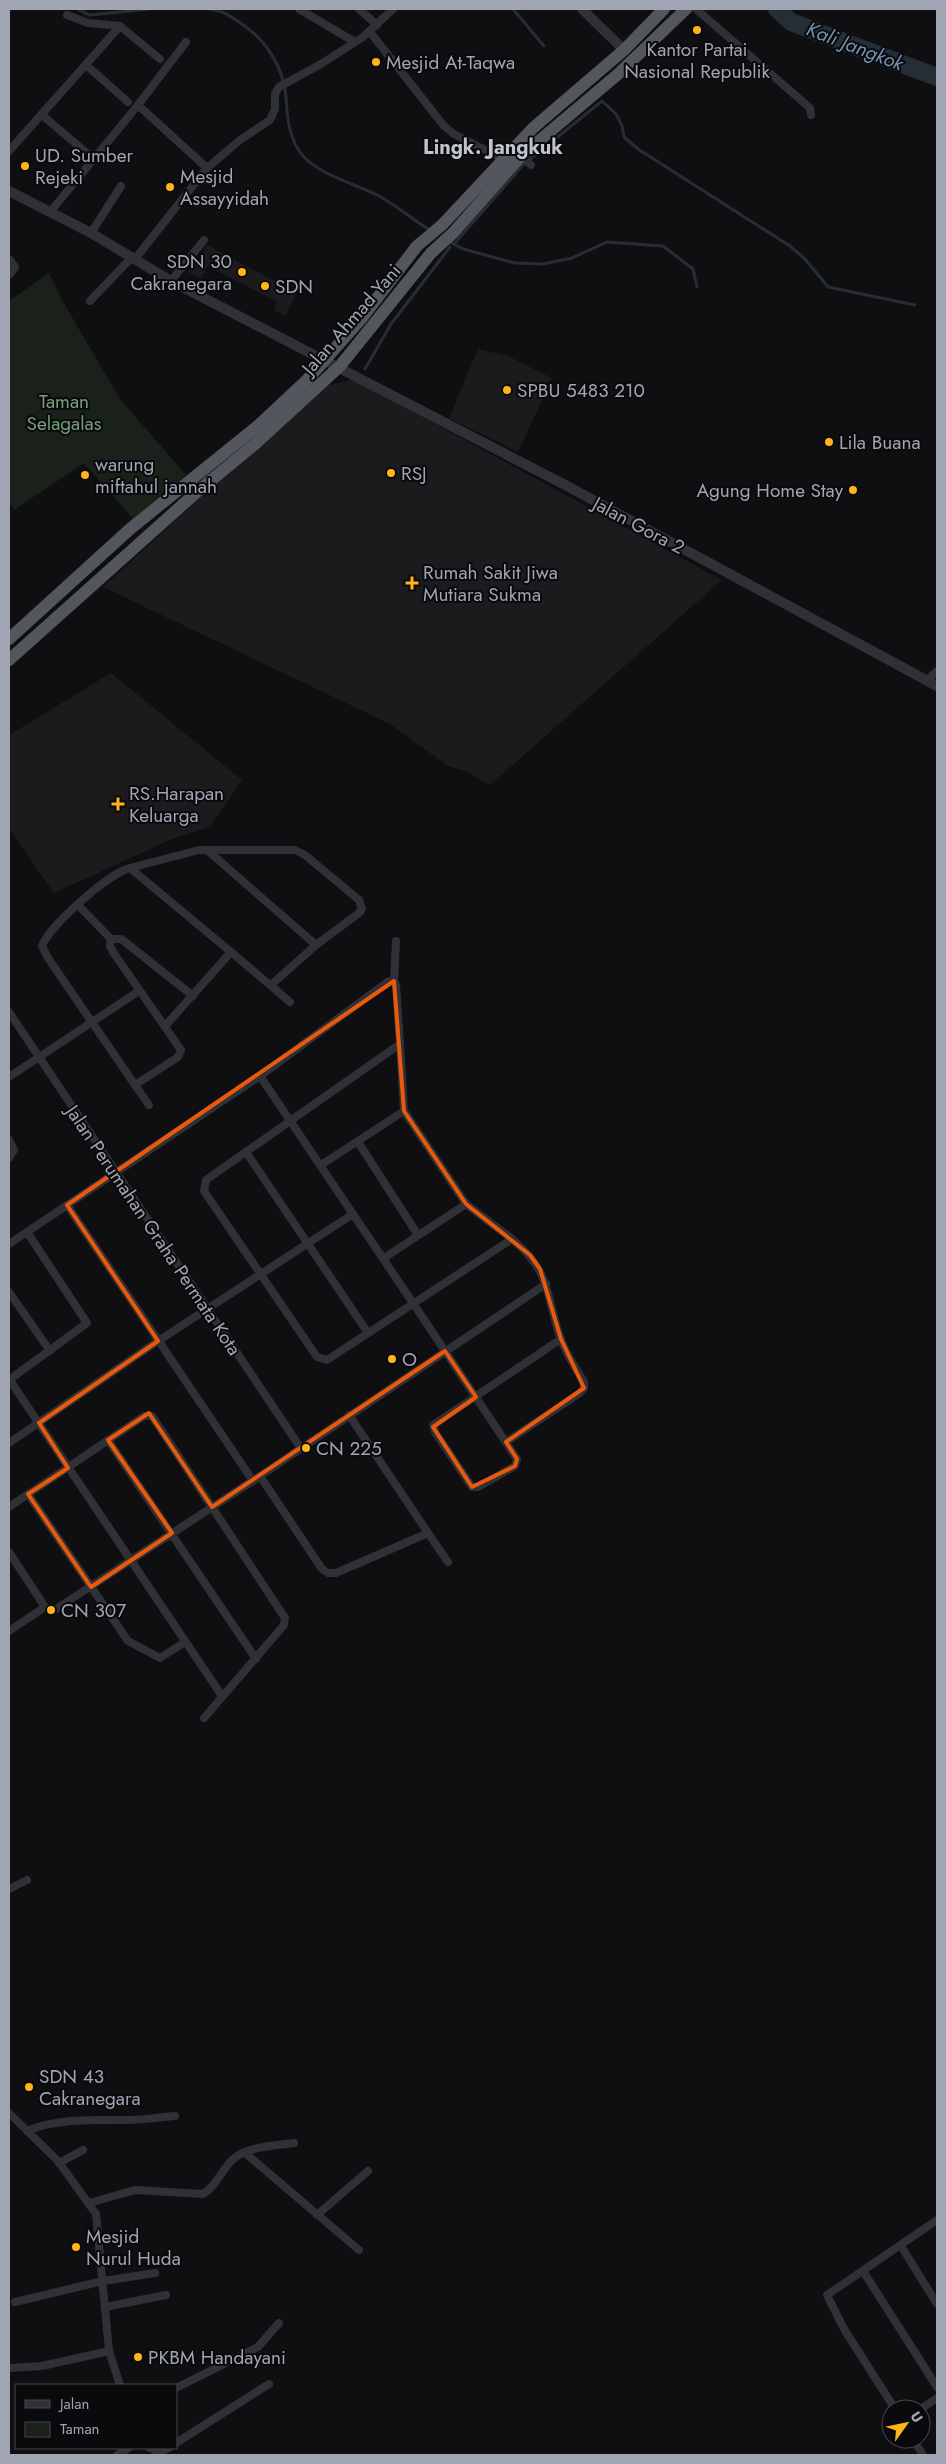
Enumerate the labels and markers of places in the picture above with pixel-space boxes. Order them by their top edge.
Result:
marker: Kantor Partai Nasional Republik [691,24,703,36]
place label: Kantor Partai Nasional Republik [624,36,771,85]
place label: Mesjid At-Taqwa [386,49,515,76]
marker: Mesjid At-Taqwa [370,56,382,68]
place label: UD. Sumber Rejeki [35,142,133,191]
marker: UD. Sumber Rejeki [19,160,31,172]
place label: Mesjid Assayyidah [180,163,269,212]
marker: Mesjid Assayyidah [164,181,176,193]
place label: SDN 30 Cakranegara [130,248,232,297]
marker: SDN 30 Cakranegara [236,266,248,278]
place label: SDN [275,273,313,300]
marker: SDN [259,280,271,292]
place label: SPBU 5483 210 [517,377,645,404]
marker: SPBU 5483 210 [501,384,513,396]
place label: Lila Buana [839,429,921,456]
marker: Lila Buana [823,436,835,448]
place label: warung miftahul jannah [95,451,217,500]
place label: RSJ [401,460,427,487]
marker: RSJ [385,467,397,479]
marker: warung miftahul jannah [79,469,91,481]
place label: Agung Home Stay [697,477,844,504]
marker: Agung Home Stay [847,484,859,496]
place label: Rumah Sakit Jiwa Mutiara Sukma [423,559,558,608]
marker: Rumah Sakit Jiwa Mutiara Sukma [405,576,419,590]
place label: RS.Harapan Keluarga [129,780,224,829]
marker: RS.Harapan Keluarga [111,797,125,811]
place label: O [402,1346,417,1373]
marker: O [386,1353,398,1365]
place label: CN 225 [316,1435,382,1462]
marker: CN 225 [300,1442,312,1454]
place label: CN 307 [61,1597,126,1624]
marker: CN 307 [45,1604,57,1616]
place label: SDN 43 Cakranegara [39,2063,141,2112]
marker: SDN 43 Cakranegara [23,2081,35,2093]
place label: Mesjid Nurul Huda [86,2223,181,2272]
marker: Mesjid Nurul Huda [70,2241,82,2253]
place label: PKBM Handayani [148,2344,286,2371]
marker: PKBM Handayani [132,2351,144,2363]

